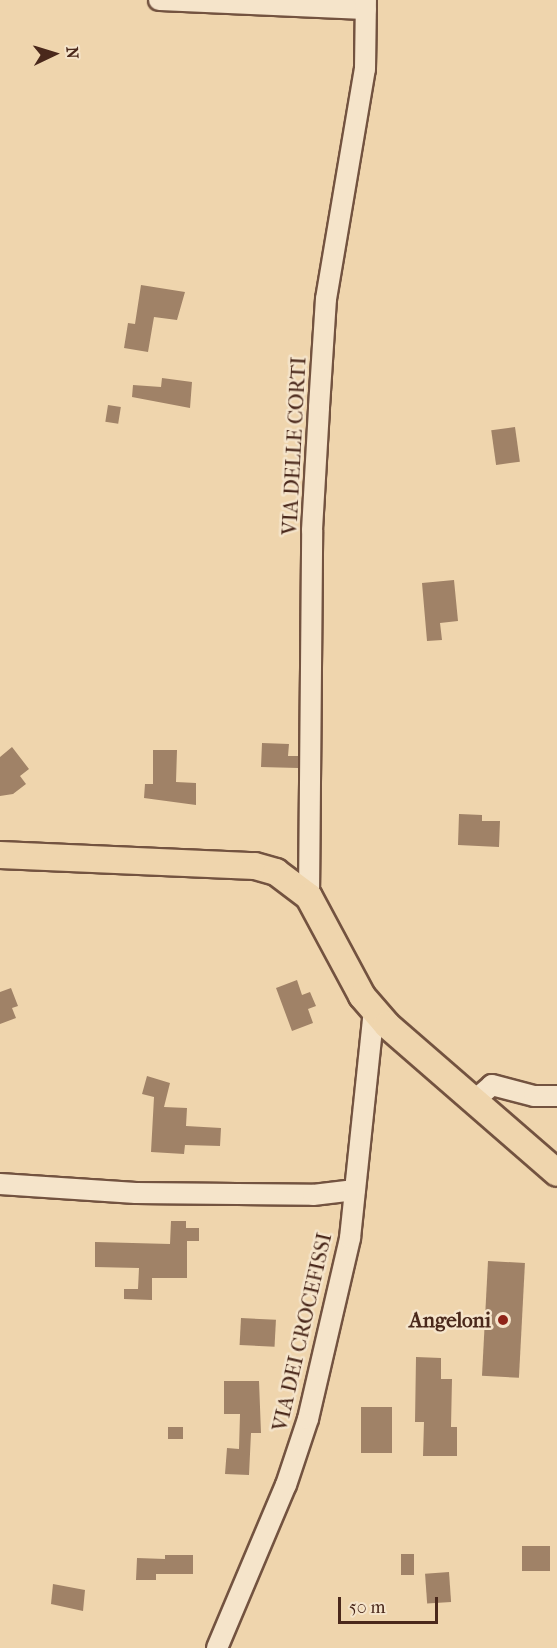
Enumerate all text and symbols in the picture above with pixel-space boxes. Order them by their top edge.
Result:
north arrow [24,24,84,84]
text: N [63,46,82,59]
street label: VIA DELLE CORTI [277,356,311,536]
street label: VIA DEI CROCEFISSI [267,1230,337,1434]
place label: Angeloni [409,1307,491,1333]
marker: Angeloni [496,1313,510,1327]
scale bar [341,1585,442,1623]
text: 50 m [349,1597,385,1618]

